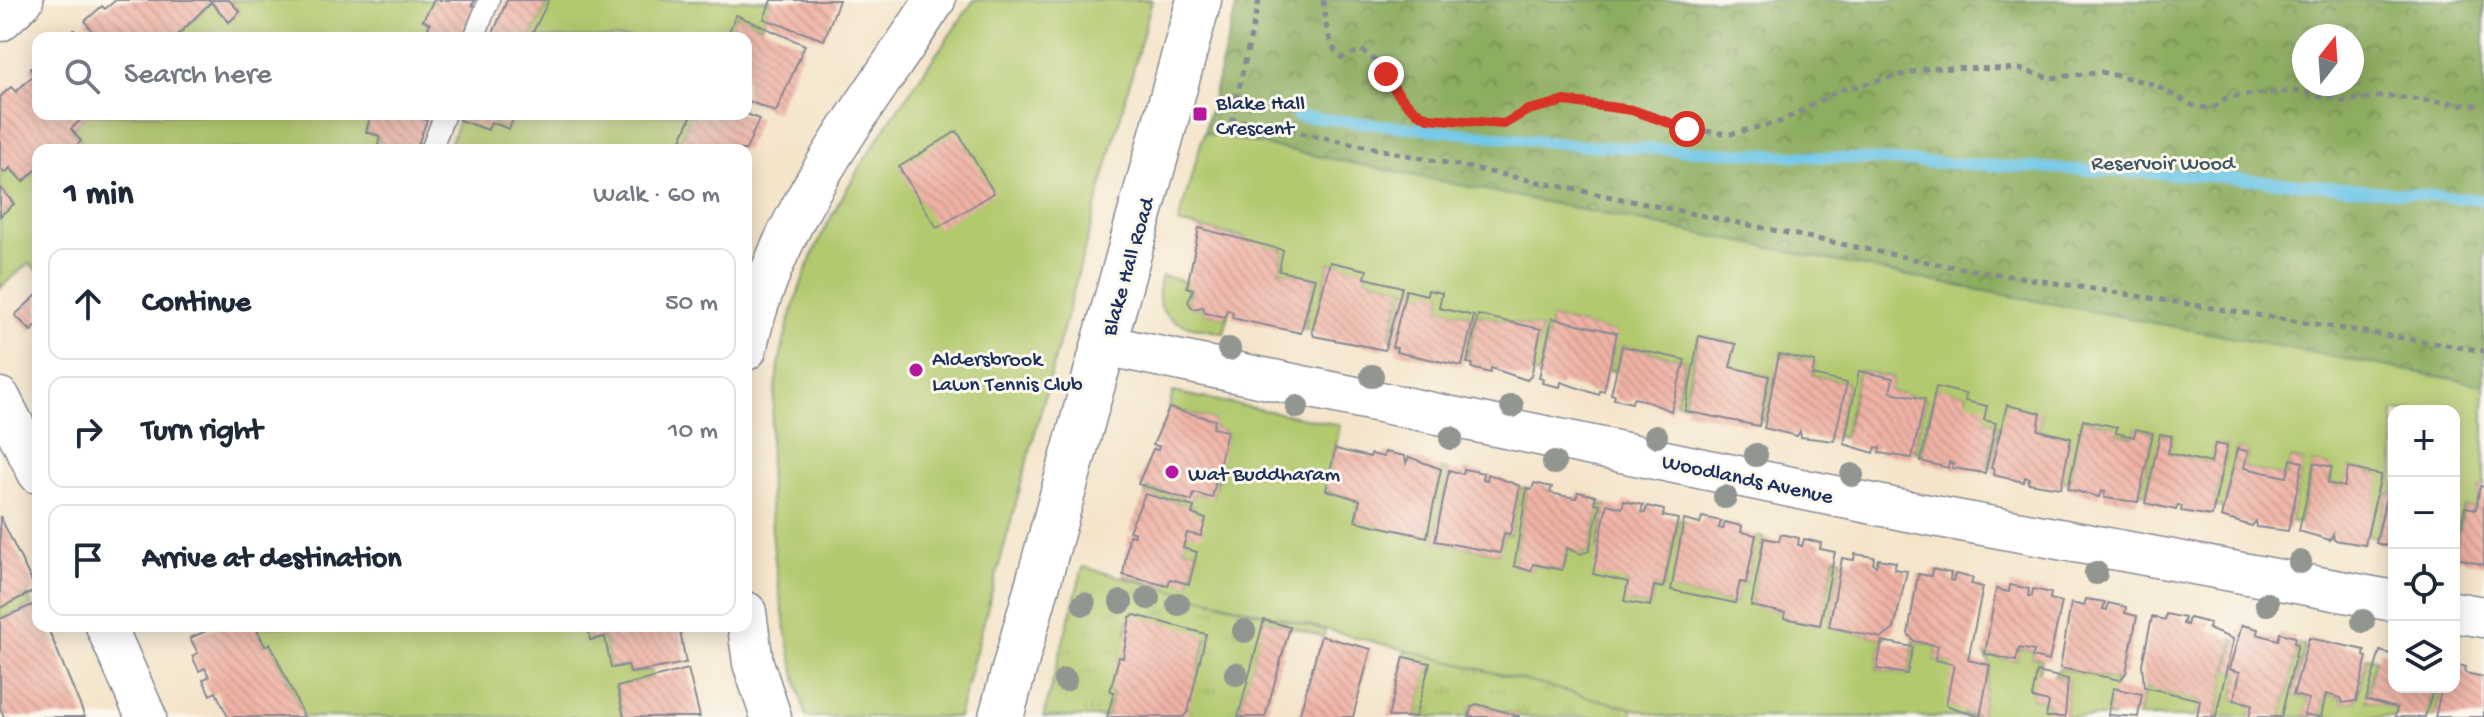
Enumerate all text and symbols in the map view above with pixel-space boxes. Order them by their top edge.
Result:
north arrow [2292,24,2364,96]
search box [32,32,752,120]
icon: search [60,54,104,98]
route end [1368,56,1404,92]
text: Search here [124,59,272,94]
place label: Blake Hall Crescent [1215,92,1305,143]
marker: Blake Hall Crescent [1191,105,1209,123]
route start [1669,111,1705,147]
park label: Reservoir Wood [2091,152,2237,178]
text: 1 min [64,176,133,216]
text: Walk · 60 m [593,181,720,212]
street label: Blake Hall Road [1097,193,1163,340]
icon: ahead [66,282,110,326]
text: Continue [142,287,251,322]
text: 50 m [665,289,718,320]
place label: Aldersbrook Lawn Tennis Club [932,348,1083,399]
marker: Aldersbrook Lawn Tennis Club [907,361,925,379]
map controls [2388,405,2460,693]
button: + [2388,405,2460,477]
icon: right [66,410,110,454]
text: Turn right [142,415,262,450]
text: 10 m [668,417,718,448]
street label: Woodlands Avenue [1659,450,1836,512]
marker: Wat Buddharam [1163,463,1181,481]
place label: Wat Buddharam [1188,463,1340,489]
button: − [2388,477,2460,549]
icon: arrive [66,538,110,582]
text: Arrive at destination [142,543,402,578]
button: locate [2388,549,2460,621]
button: layers [2388,621,2460,693]

